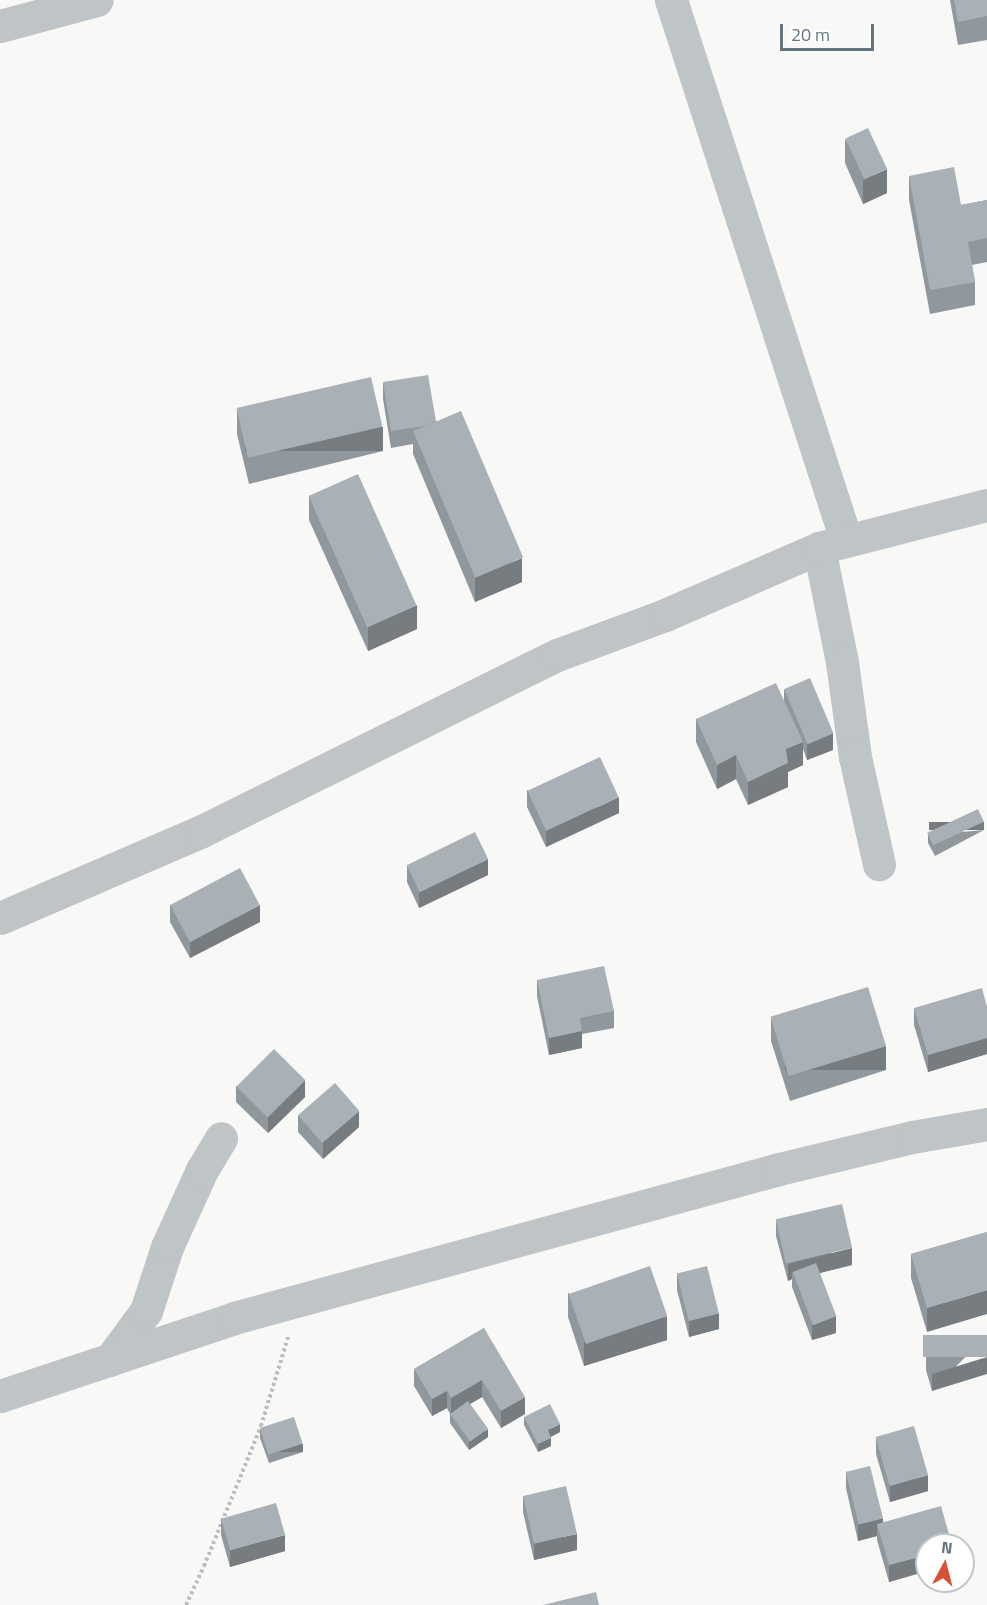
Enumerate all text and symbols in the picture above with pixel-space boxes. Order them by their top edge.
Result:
scale bar [783,12,878,50]
text: 20 m [791,21,830,48]
north arrow [915,1533,975,1593]
text: N [940,1535,954,1560]

